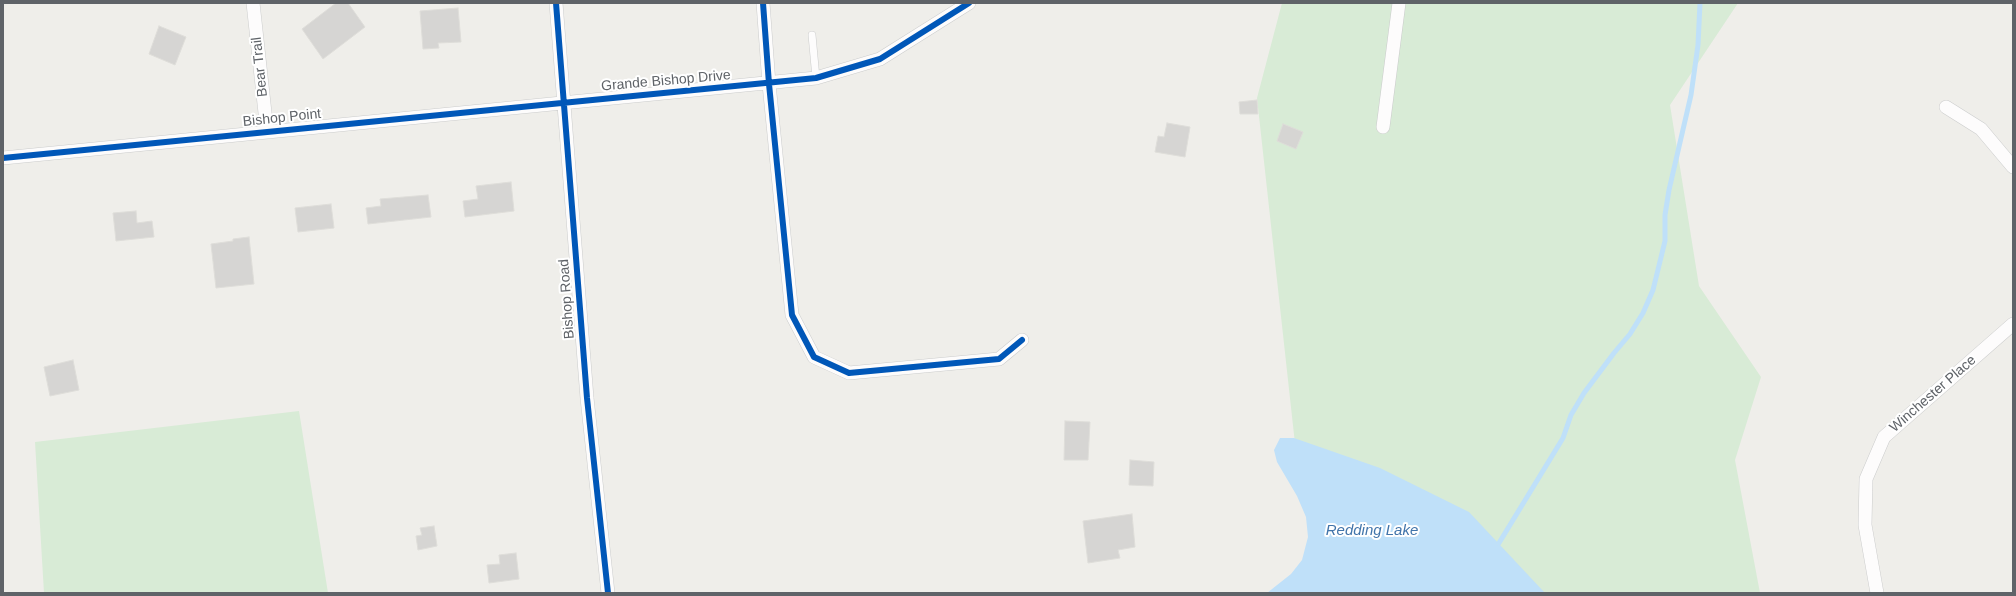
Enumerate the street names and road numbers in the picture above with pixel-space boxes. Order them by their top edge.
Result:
street label: Bear Trail [249,36,271,98]
street label: Grande Bishop Drive [601,67,731,95]
street label: Bishop Point [242,106,322,130]
street label: Bishop Road [556,258,578,340]
street label: Winchester Place [1886,352,1980,436]

